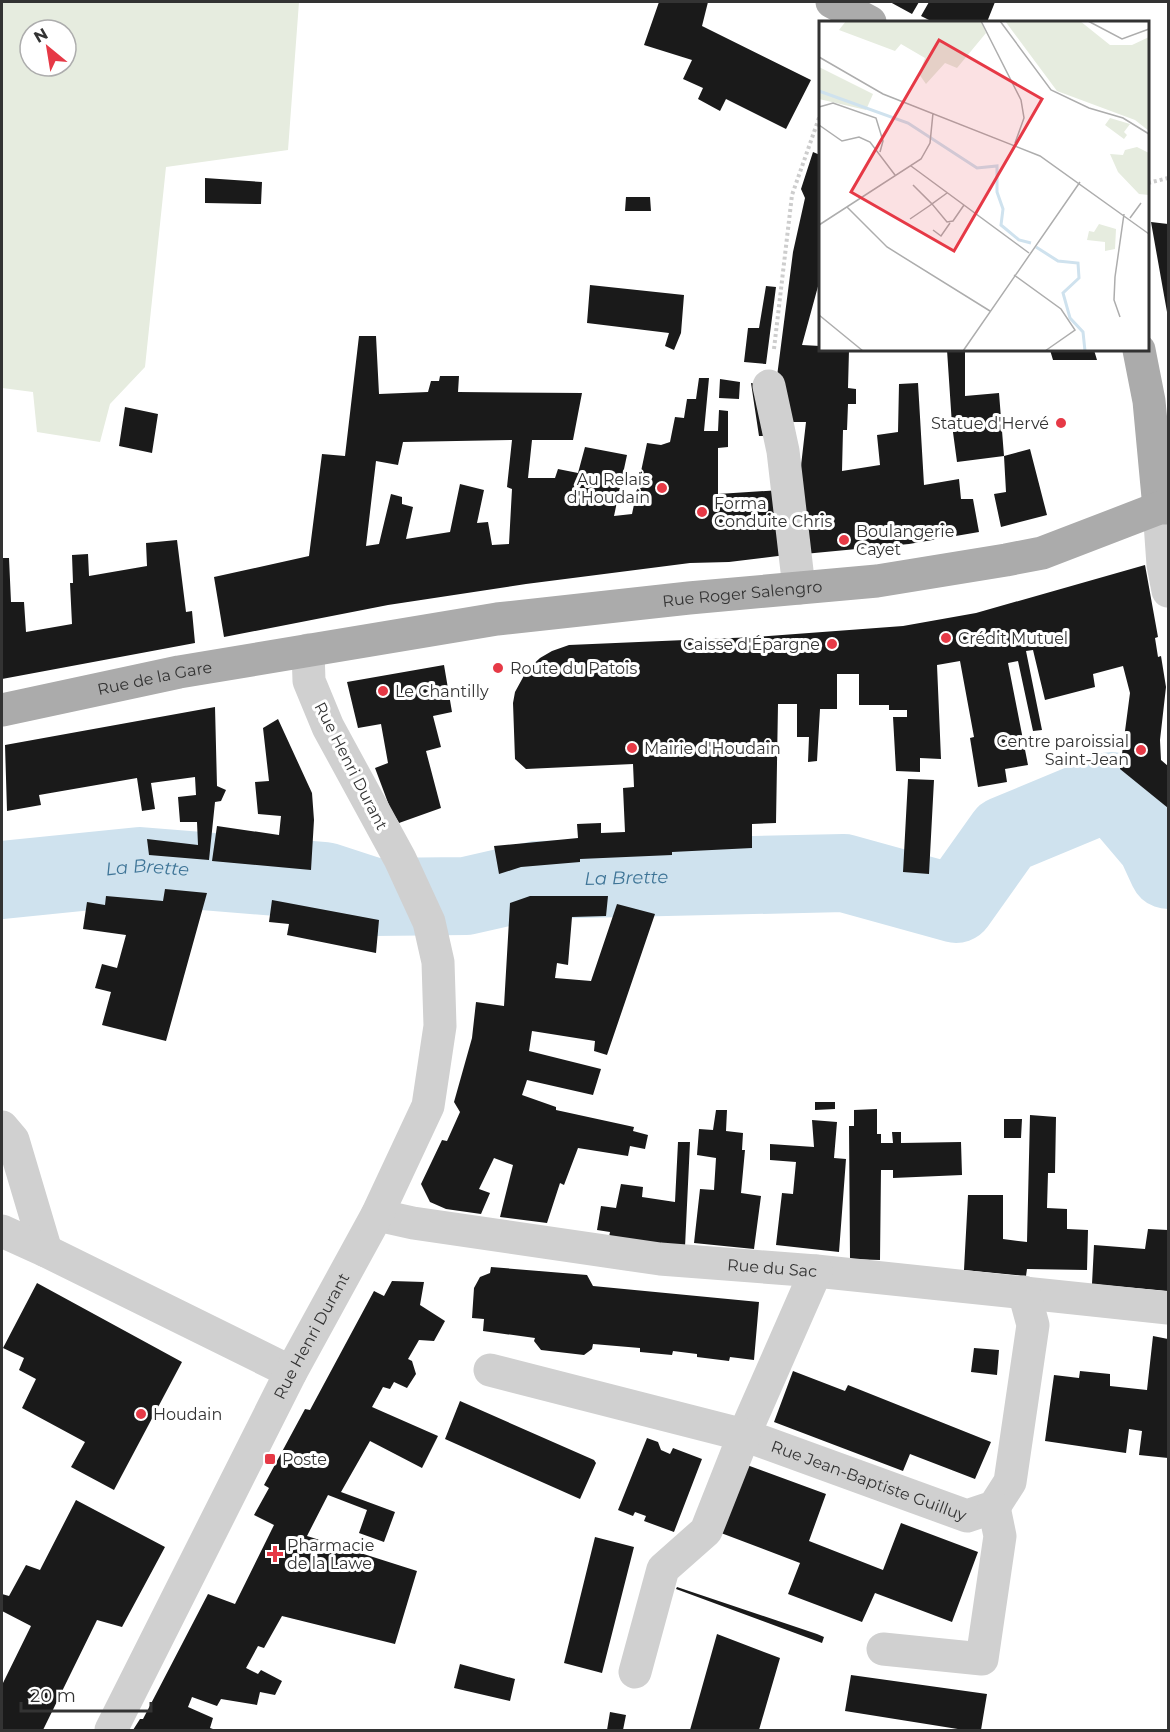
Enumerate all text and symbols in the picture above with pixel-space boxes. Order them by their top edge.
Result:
north arrow [18,18,78,78]
inset map [819,21,1149,351]
text: N [30,24,51,47]
place label: Statue d'Hervé [931,414,1049,433]
marker: Statue d'Hervé [1054,416,1068,430]
place label: Au Relais d'Houdain [567,470,650,507]
marker: Au Relais d'Houdain [655,481,669,495]
place label: Forma Conduite Chris [714,494,832,531]
marker: Forma Conduite Chris [695,505,709,519]
place label: Boulangerie Cayet [856,522,954,559]
marker: Boulangerie Cayet [837,533,851,547]
street label: Rue Roger Salengro [661,577,823,610]
place label: Crédit Mutuel [958,629,1068,648]
marker: Crédit Mutuel [939,631,953,645]
place label: Caisse d'Épargne [683,635,820,654]
marker: Caisse d'Épargne [825,637,839,651]
street label: Rue de la Gare [96,657,213,699]
place label: Route du Patois [510,659,637,678]
marker: Route du Patois [491,661,505,675]
place label: Le Chantilly [395,682,489,701]
marker: Le Chantilly [376,684,390,698]
street label: Rue Henri Durant [311,699,392,834]
place label: Centre paroissial Saint-Jean [997,732,1129,769]
place label: Mairie d'Houdain [644,739,781,758]
marker: Mairie d'Houdain [625,741,639,755]
marker: Centre paroissial Saint-Jean [1134,743,1148,757]
water label: La Brette [104,854,190,881]
water label: La Brette [584,866,669,890]
street label: Rue du Sac [726,1255,818,1281]
street label: Rue Henri Durant [269,1269,353,1402]
place label: Houdain [153,1405,222,1424]
marker: Houdain [134,1407,148,1421]
street label: Rue Jean-Baptiste Guilluy [769,1436,970,1525]
place label: Poste [282,1450,327,1469]
marker: Poste [263,1452,277,1466]
place label: Pharmacie de la Lawe [287,1536,374,1573]
marker: Pharmacie de la Lawe [268,1547,282,1561]
scale bar [21,1675,152,1713]
text: 20 m [30,1685,76,1707]

